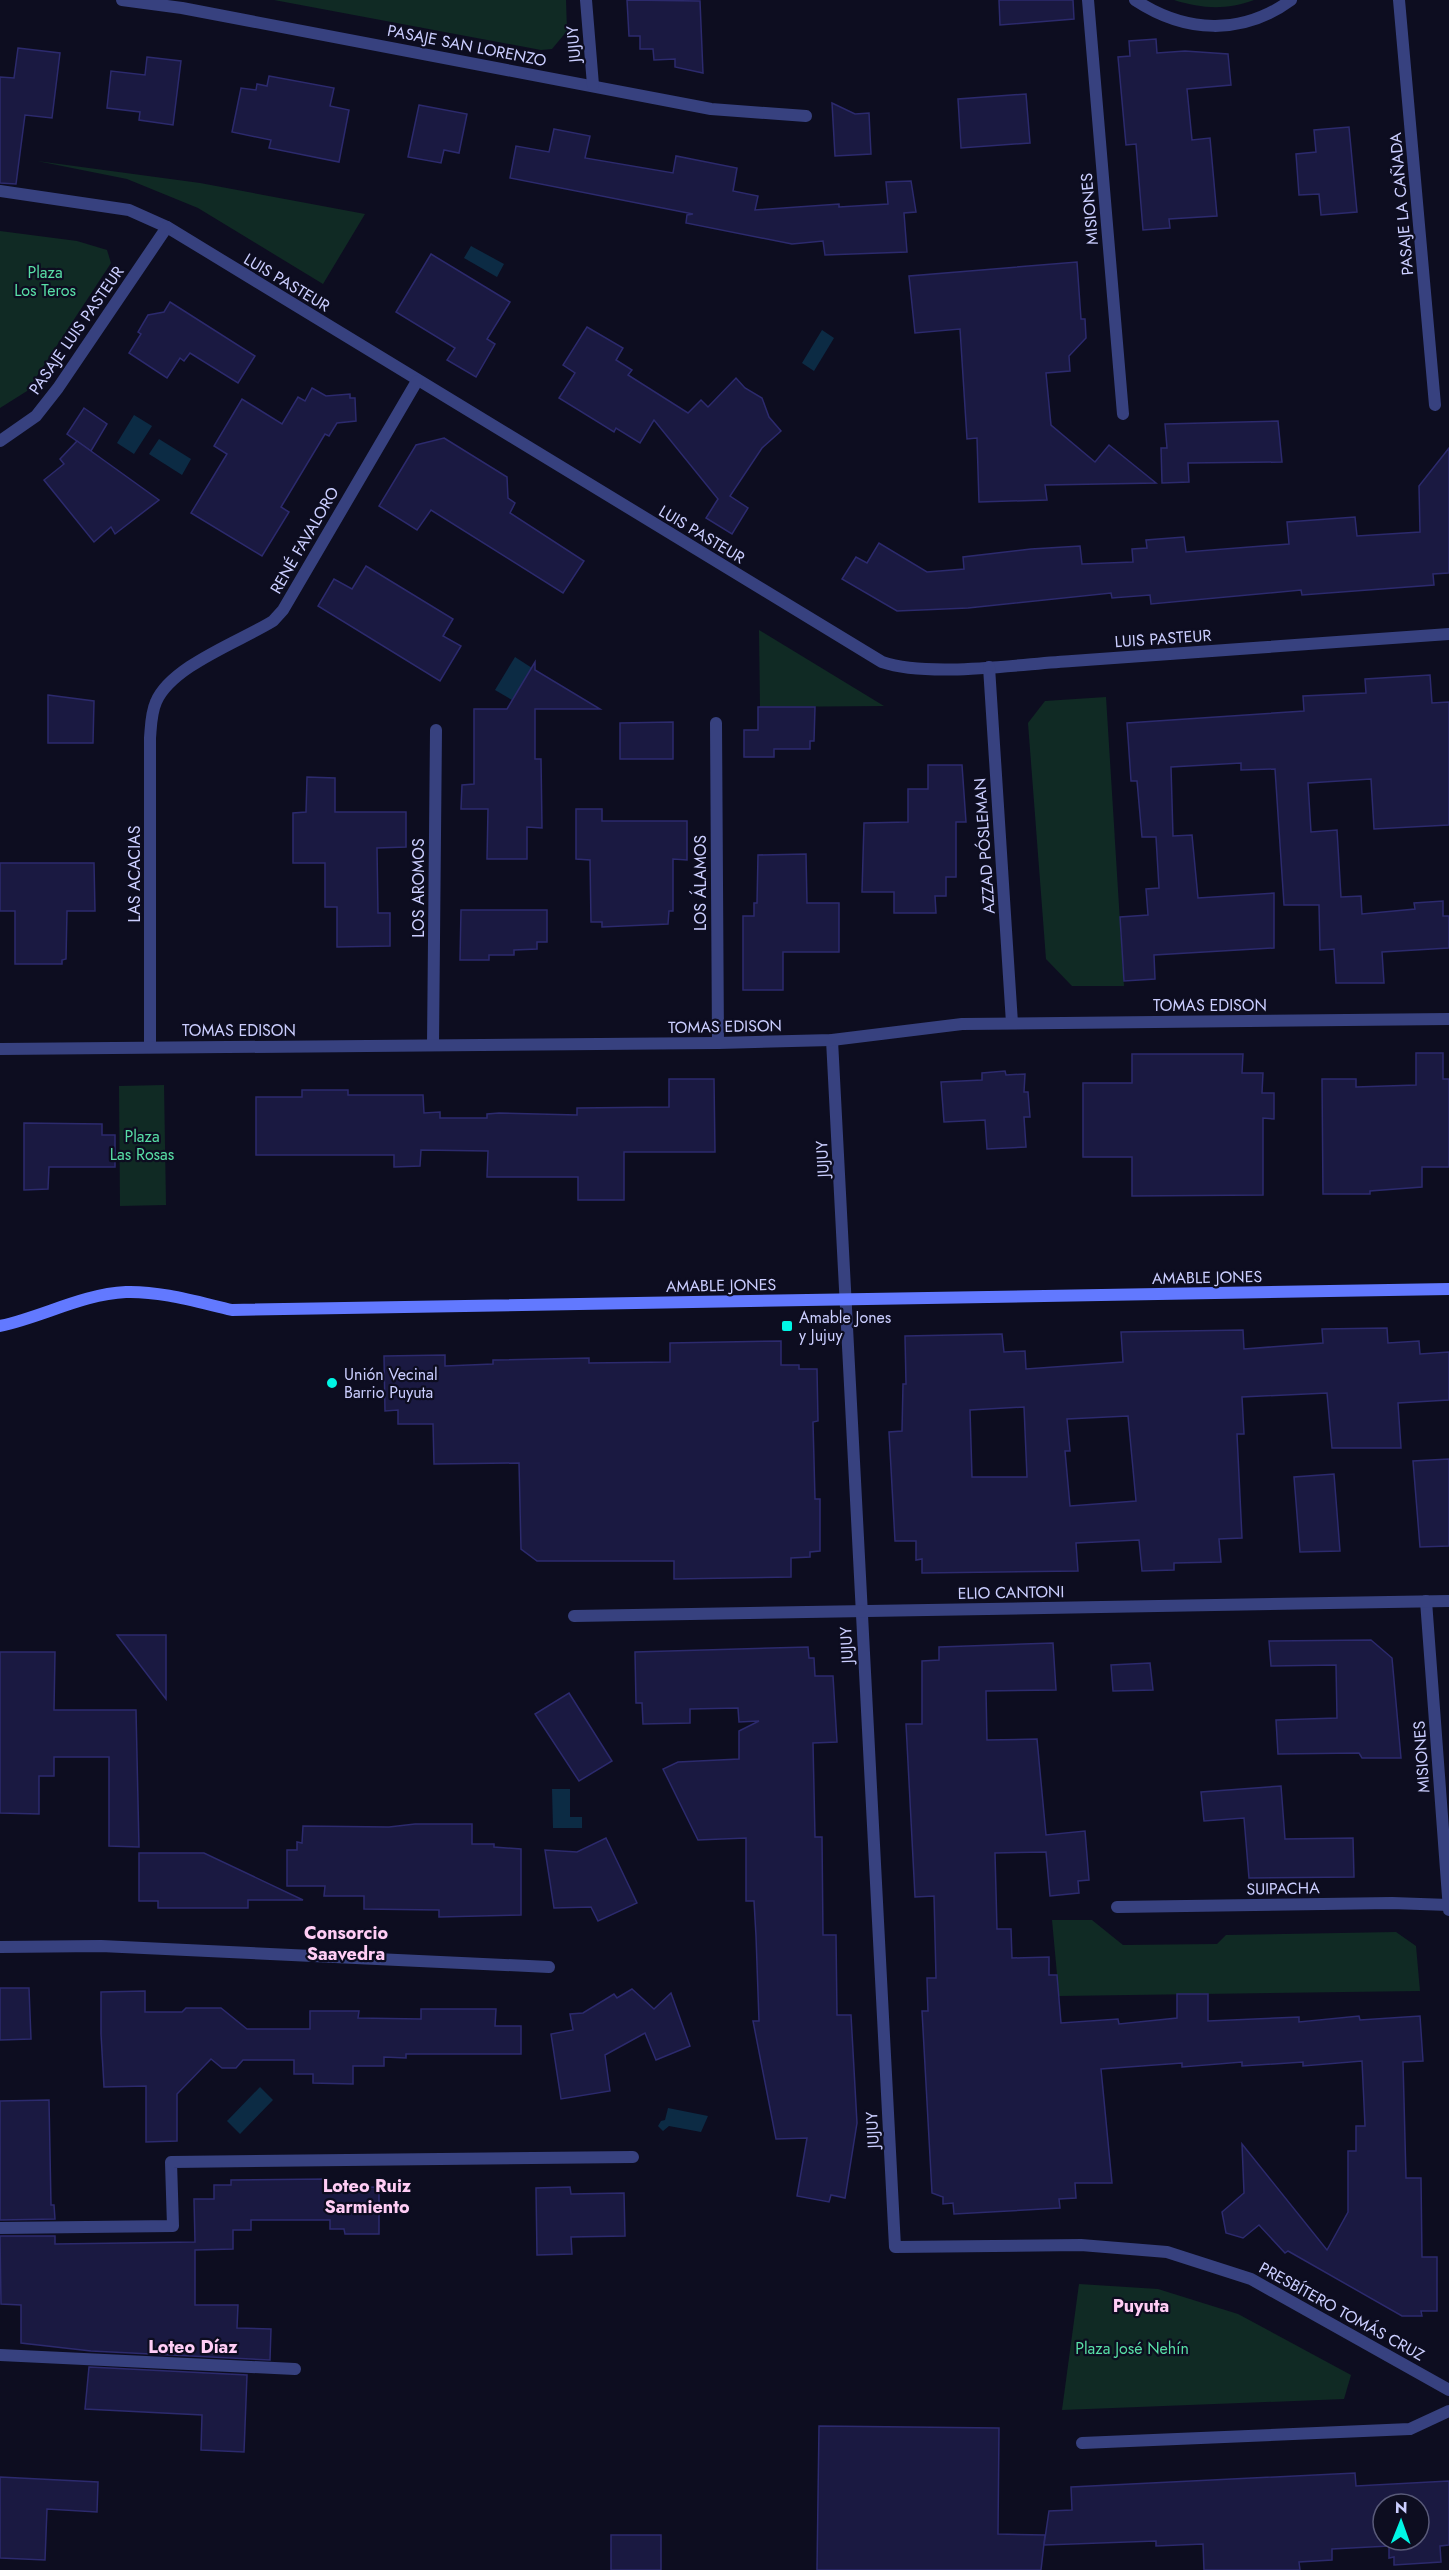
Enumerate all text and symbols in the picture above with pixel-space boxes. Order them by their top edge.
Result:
street label: PASAJE SAN LORENZO [385,19,548,72]
street label: JUJUY [560,25,587,65]
street label: PASAJE LA CAÑADA [1384,131,1419,276]
street label: MISIONES [1075,172,1104,246]
street label: LUIS PASTEUR [239,248,334,317]
park label: Plaza Los Teros [14,261,76,302]
street label: PASAJE LUIS PASTEUR [23,261,129,399]
street label: RENÉ FAVALORO [264,482,344,598]
street label: LUIS PASTEUR [654,500,749,569]
street label: LUIS PASTEUR [1114,624,1212,653]
street label: AZZAD PÓSLEMAN [968,777,1001,915]
street label: LAS ACACIAS [123,825,146,922]
street label: LOS ÁLAMOS [689,835,712,931]
street label: LOS AROMOS [407,838,430,938]
street label: TOMAS EDISON [1153,994,1267,1017]
street label: TOMAS EDISON [668,1014,782,1039]
street label: TOMAS EDISON [182,1019,296,1042]
park label: Plaza Las Rosas [110,1125,174,1166]
street label: JUJUY [810,1140,835,1180]
street label: AMABLE JONES [1152,1265,1263,1290]
street label: AMABLE JONES [666,1273,777,1298]
place label: Amable Jones y Jujuy [799,1306,891,1347]
marker: Amable Jones y Jujuy [780,1319,794,1333]
place label: Unión Vecinal Barrio Puyuta [344,1363,438,1404]
marker: Unión Vecinal Barrio Puyuta [325,1376,339,1390]
street label: ELIO CANTONI [957,1580,1065,1605]
street label: JUJUY [834,1626,859,1666]
street label: MISIONES [1407,1720,1435,1794]
street label: SUIPACHA [1246,1876,1320,1901]
district label: Consorcio Saavedra [304,1920,388,1967]
street label: JUJUY [860,2111,885,2151]
district label: Loteo Ruiz Sarmiento [323,2173,412,2220]
street label: PRESBÍTERO TOMÁS CRUZ [1255,2256,1429,2367]
district label: Puyuta [1113,2293,1169,2319]
district label: Loteo Díaz [148,2334,238,2360]
park label: Plaza José Nehín [1075,2337,1189,2360]
north arrow [1371,2492,1431,2552]
text: N [1395,2496,1408,2519]

